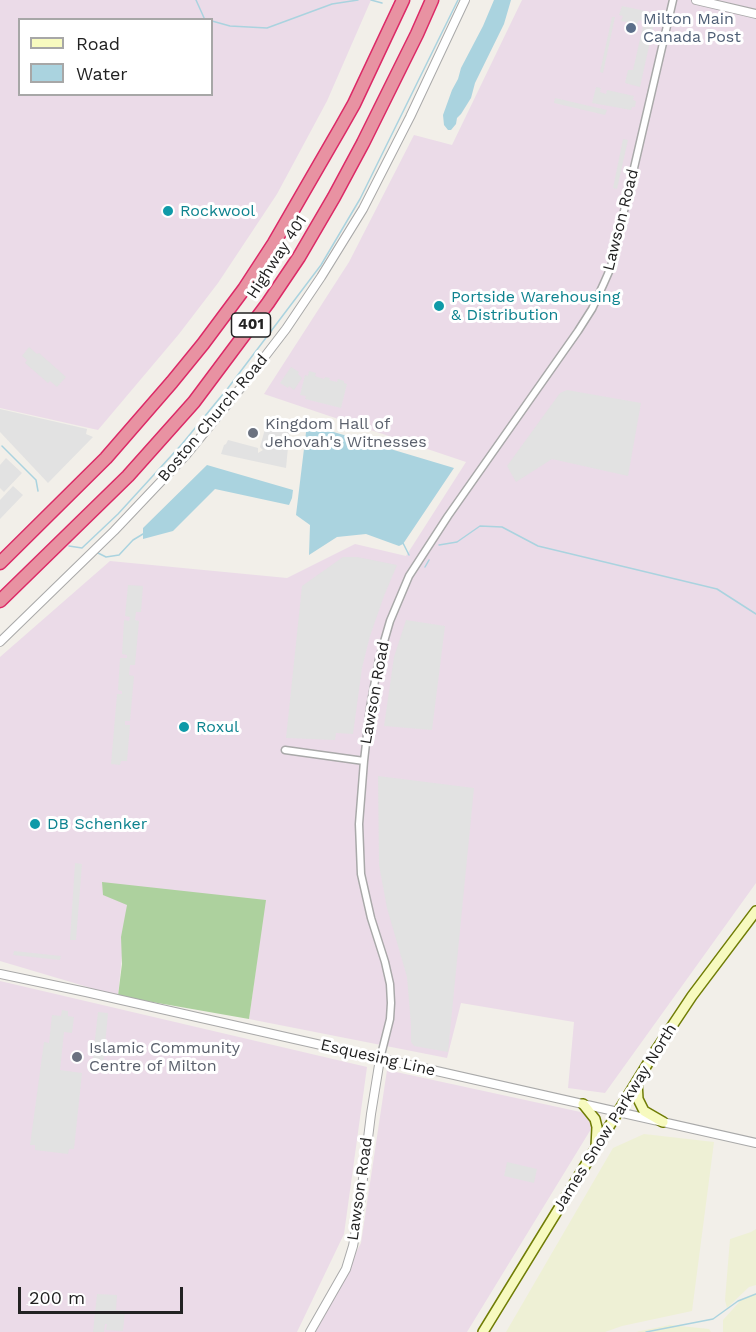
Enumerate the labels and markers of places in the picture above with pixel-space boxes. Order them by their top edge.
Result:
place label: Milton Main Canada Post [643,9,741,47]
marker: Milton Main Canada Post [624,21,638,35]
place label: Rockwool [180,201,255,221]
marker: Rockwool [161,204,175,218]
place label: Portside Warehousing & Distribution [451,287,620,325]
marker: Portside Warehousing & Distribution [432,299,446,313]
place label: Kingdom Hall of Jehovah's Witnesses [265,414,427,452]
marker: Kingdom Hall of Jehovah's Witnesses [246,426,260,440]
place label: Roxul [196,717,239,737]
marker: Roxul [177,720,191,734]
place label: DB Schenker [47,814,147,834]
marker: DB Schenker [28,817,42,831]
place label: Islamic Community Centre of Milton [89,1038,240,1076]
marker: Islamic Community Centre of Milton [70,1050,84,1064]

